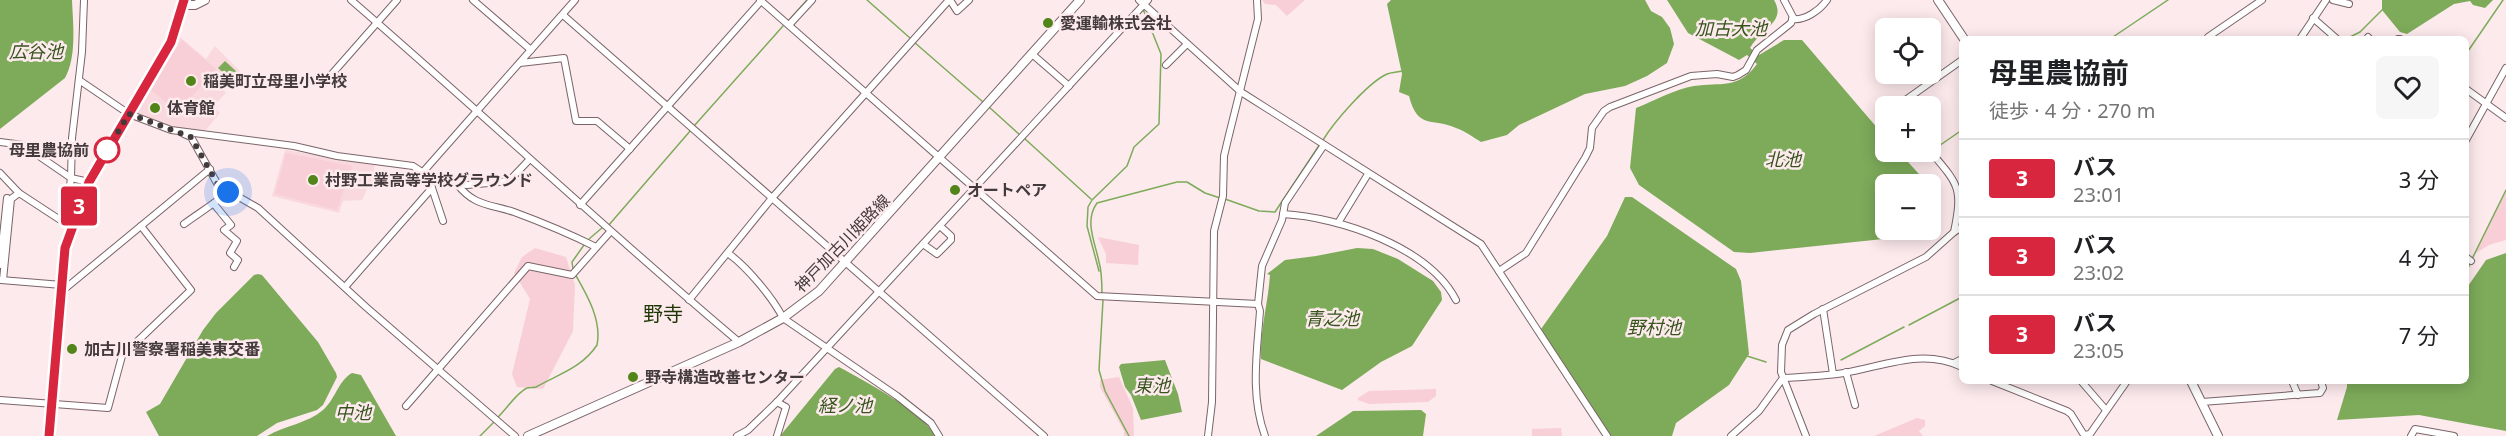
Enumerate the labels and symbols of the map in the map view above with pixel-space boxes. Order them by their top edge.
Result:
place label: 愛運輸株式会社 [1060,12,1172,34]
marker: 愛運輸株式会社 [1041,16,1055,30]
water label: 加古大池 [1695,16,1769,40]
water label: 広谷池 [9,39,65,63]
place label: 稲美町立母里小学校 [203,70,347,92]
marker: 稲美町立母里小学校 [184,74,198,88]
place label: 体育館 [167,97,215,119]
marker: 体育館 [148,101,162,115]
marker: 母里農協前 [94,137,120,163]
place label: 母里農協前 [9,139,89,161]
water label: 北池 [1765,147,1803,171]
place label: 村野工業高等学校グラウンド [325,169,533,191]
marker: 村野工業高等学校グラウンド [306,173,320,187]
your location [213,177,243,207]
place label: オートペア [967,179,1047,201]
marker: オートペア [948,183,962,197]
line badge: 3 [60,186,98,226]
street label: 神戸加古川姫路線 [790,189,894,297]
district label: 野寺 [643,300,683,327]
water label: 青之池 [1305,306,1361,330]
water label: 野村池 [1627,315,1683,339]
place label: 加古川警察署稲美東交番 [84,338,260,360]
marker: 加古川警察署稲美東交番 [65,342,79,356]
place label: 野寺構造改善センター [645,366,805,388]
marker: 野寺構造改善センター [626,370,640,384]
water label: 東池 [1134,373,1172,397]
water label: 経ノ池 [818,393,874,417]
water label: 中池 [335,400,373,424]

